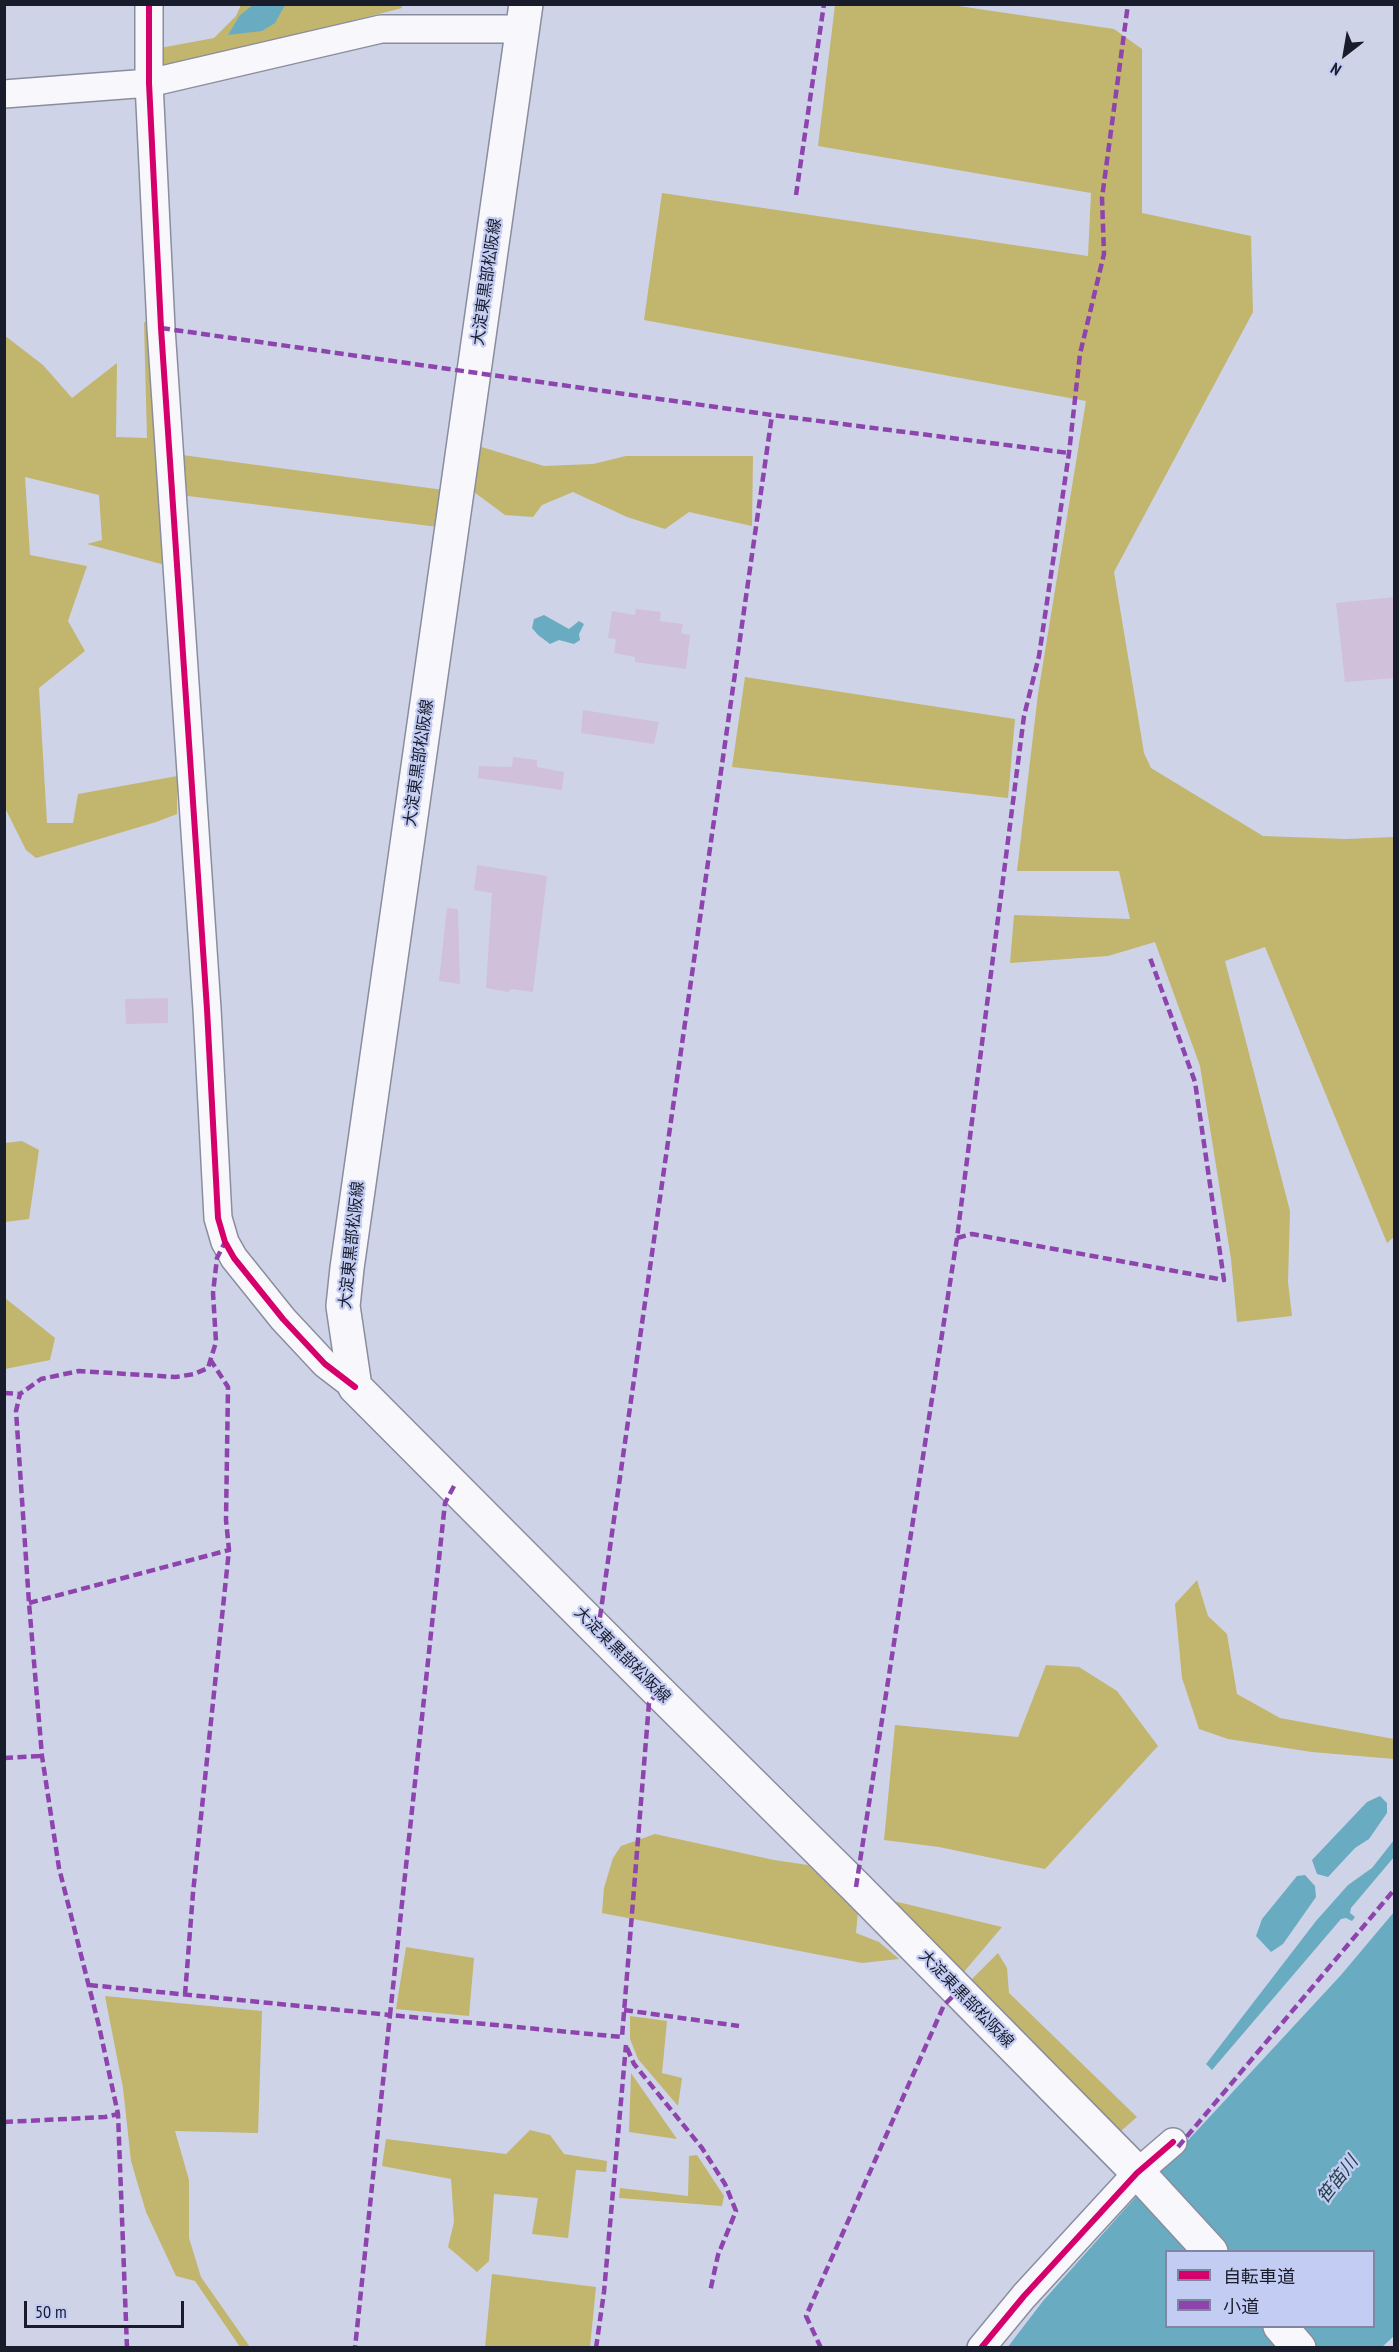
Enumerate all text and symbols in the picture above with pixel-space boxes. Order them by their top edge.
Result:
north arrow [1315,24,1375,84]
text: N [1327,59,1345,80]
street label: 大淀東黒部松阪線 [469,217,505,347]
street label: 大淀東黒部松阪線 [401,698,437,828]
street label: 大淀東黒部松阪線 [336,1180,368,1310]
street label: 大淀東黒部松阪線 [570,1603,674,1707]
street label: 大淀東黒部松阪線 [915,1946,1017,2052]
water label: 笹笛川 [1313,2152,1363,2208]
legend [1165,2250,1375,2328]
text: 自転車道 [1223,2265,1295,2288]
scale bar [27,2289,188,2327]
text: 小道 [1223,2295,1259,2318]
text: 50 m [35,2300,67,2323]

